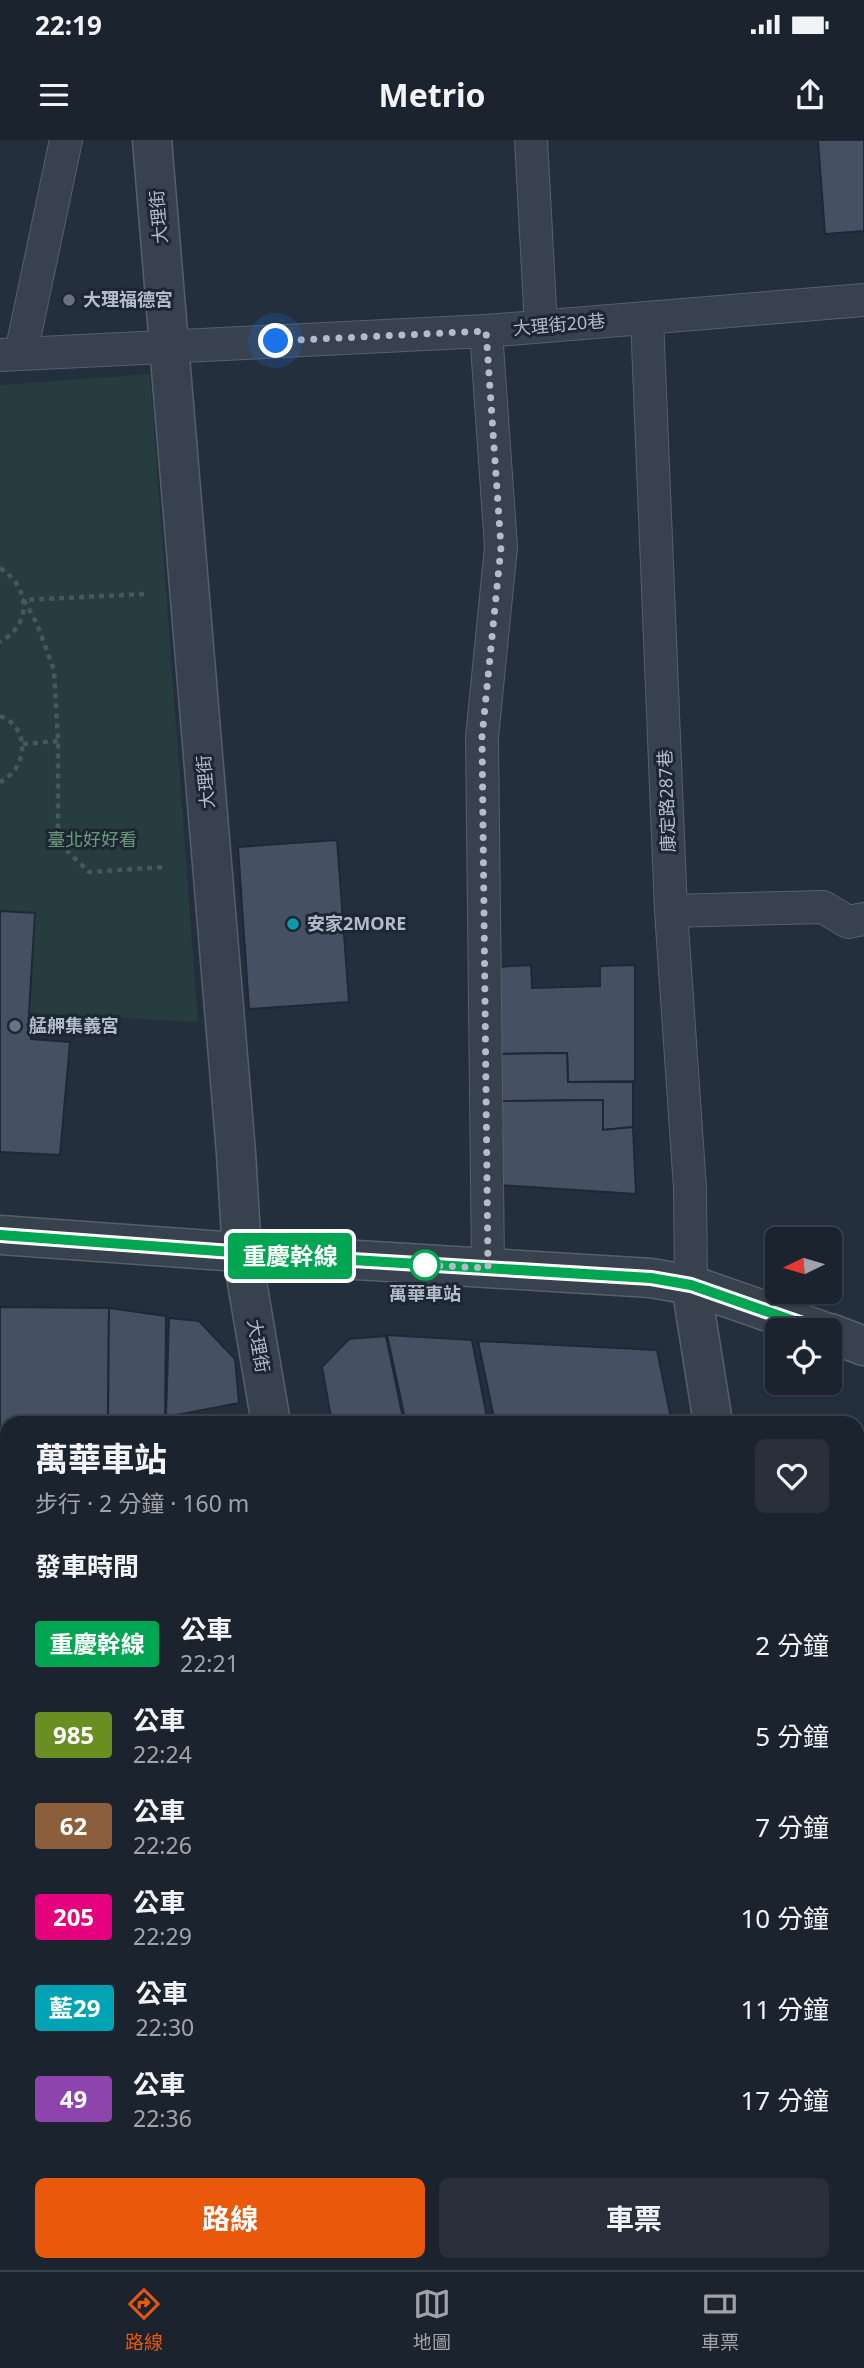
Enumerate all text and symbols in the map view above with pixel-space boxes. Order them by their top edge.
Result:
text: 22:19 [35,7,102,43]
text: Metrio [378,73,486,116]
icon: menu [35,76,73,114]
icon: share [791,76,829,114]
street label: 大理街 [144,189,172,245]
place label: 大理福德宮 [83,287,173,311]
marker: 大理福德宮 [61,292,77,308]
street label: 大理街20巷 [512,308,606,340]
your location [258,323,293,358]
street label: 康定路287巷 [652,749,680,853]
street label: 大理街 [191,754,219,810]
park label: 臺北好好看 [47,827,137,851]
place label: 安家2MORE [307,911,406,935]
marker: 安家2MORE [285,916,301,932]
place label: 艋舺集義宮 [29,1013,119,1037]
marker: 艋舺集義宮 [7,1018,23,1034]
north arrow [765,1227,842,1304]
map controls [765,1227,842,1395]
line badge: 重慶幹線 [241,1233,339,1279]
text: 重慶幹線 [242,1239,338,1272]
marker: 萬華車站 [410,1250,440,1280]
place label: 萬華車站 [389,1281,461,1305]
street label: 大理街 [242,1317,275,1374]
button: locate [765,1318,842,1395]
text: 萬華車站 [35,1436,167,1481]
button: heart [755,1439,829,1513]
text: 步行 · 2 分鐘 · 160 m [35,1487,249,1519]
text: 發車時間 [35,1548,139,1584]
text: 公車 [180,1611,232,1647]
text: 重慶幹線 [49,1627,145,1660]
text: 2 分鐘 [755,1627,829,1663]
text: 22:21 [180,1647,239,1679]
text: 公車 [133,1702,185,1738]
text: 985 [53,1718,94,1751]
text: 5 分鐘 [755,1718,829,1754]
text: 22:24 [133,1738,192,1770]
text: 公車 [133,1793,185,1829]
text: 62 [60,1809,87,1842]
text: 7 分鐘 [755,1809,829,1845]
text: 22:26 [133,1829,192,1861]
text: 公車 [133,1884,185,1920]
text: 205 [53,1900,94,1933]
text: 10 分鐘 [740,1900,829,1936]
text: 22:29 [133,1920,192,1952]
text: 公車 [135,1975,187,2011]
text: 藍29 [49,1991,100,2024]
text: 11 分鐘 [740,1991,829,2027]
text: 22:30 [135,2011,194,2043]
text: 公車 [133,2066,185,2102]
text: 49 [60,2082,87,2115]
text: 17 分鐘 [740,2082,829,2118]
text: 22:36 [133,2102,192,2134]
button: 路線 [35,2178,425,2258]
button: 車票 [439,2178,829,2258]
tab: 路線 [125,2285,163,2355]
tab: 地圖 [413,2285,451,2355]
tab: 車票 [701,2285,739,2355]

